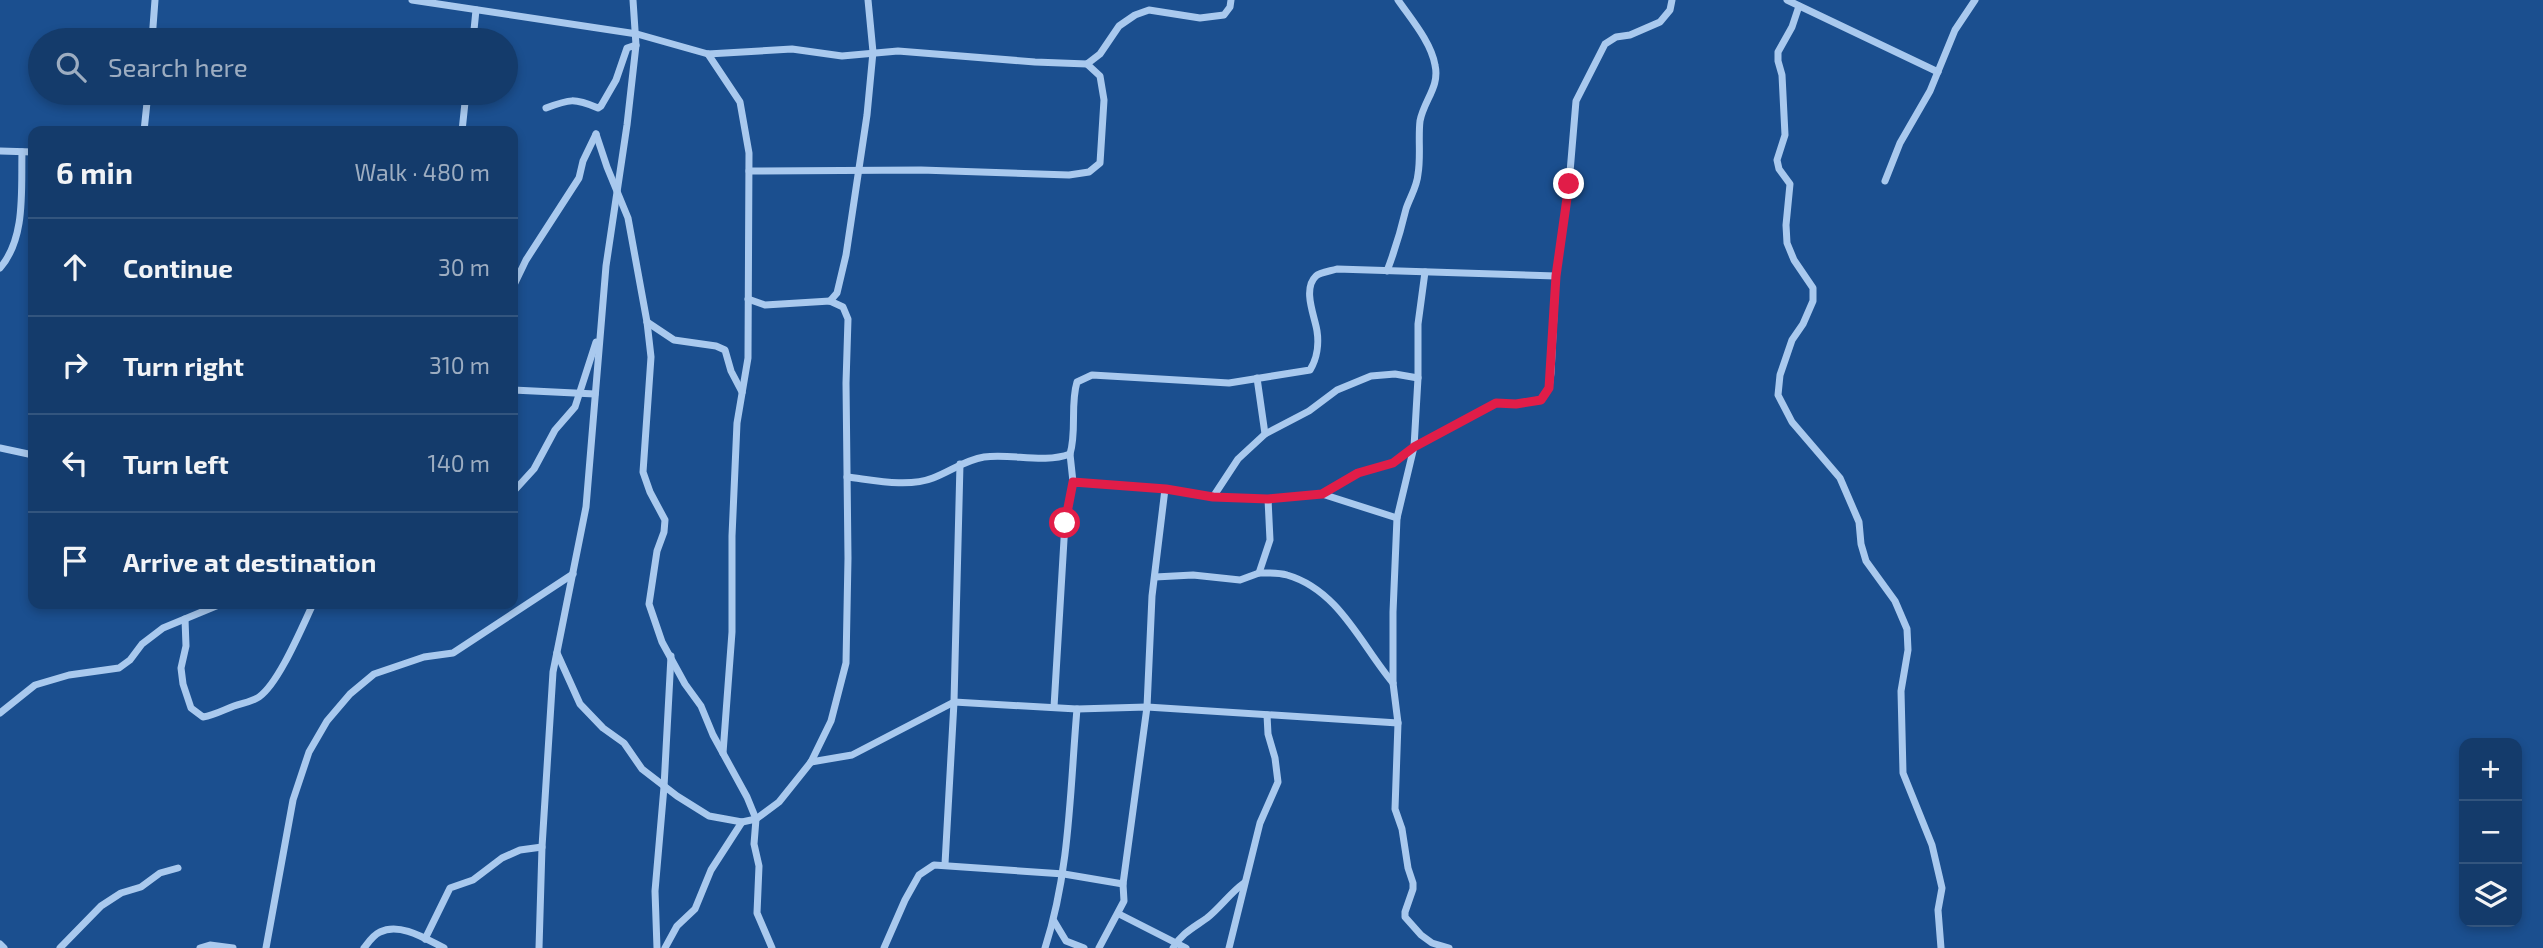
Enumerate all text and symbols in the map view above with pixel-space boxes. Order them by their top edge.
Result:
search box [28,28,518,105]
icon: search [52,48,90,86]
text: Search here [108,51,248,82]
text: 6 min [56,154,133,190]
text: Walk · 480 m [355,158,490,186]
route end [1553,168,1584,199]
icon: ahead [56,248,94,286]
text: Continue [123,252,233,283]
text: 30 m [438,253,490,281]
icon: right [56,346,94,384]
text: Turn right [123,350,244,381]
text: 310 m [429,351,490,379]
icon: left [56,444,94,482]
text: Turn left [123,448,229,479]
text: 140 m [428,449,490,477]
route start [1049,507,1080,538]
icon: arrive [56,542,94,580]
text: Arrive at destination [123,546,376,577]
map controls [2459,738,2522,927]
button: + [2459,738,2522,801]
button: − [2459,801,2522,864]
button: layers [2459,864,2522,927]

